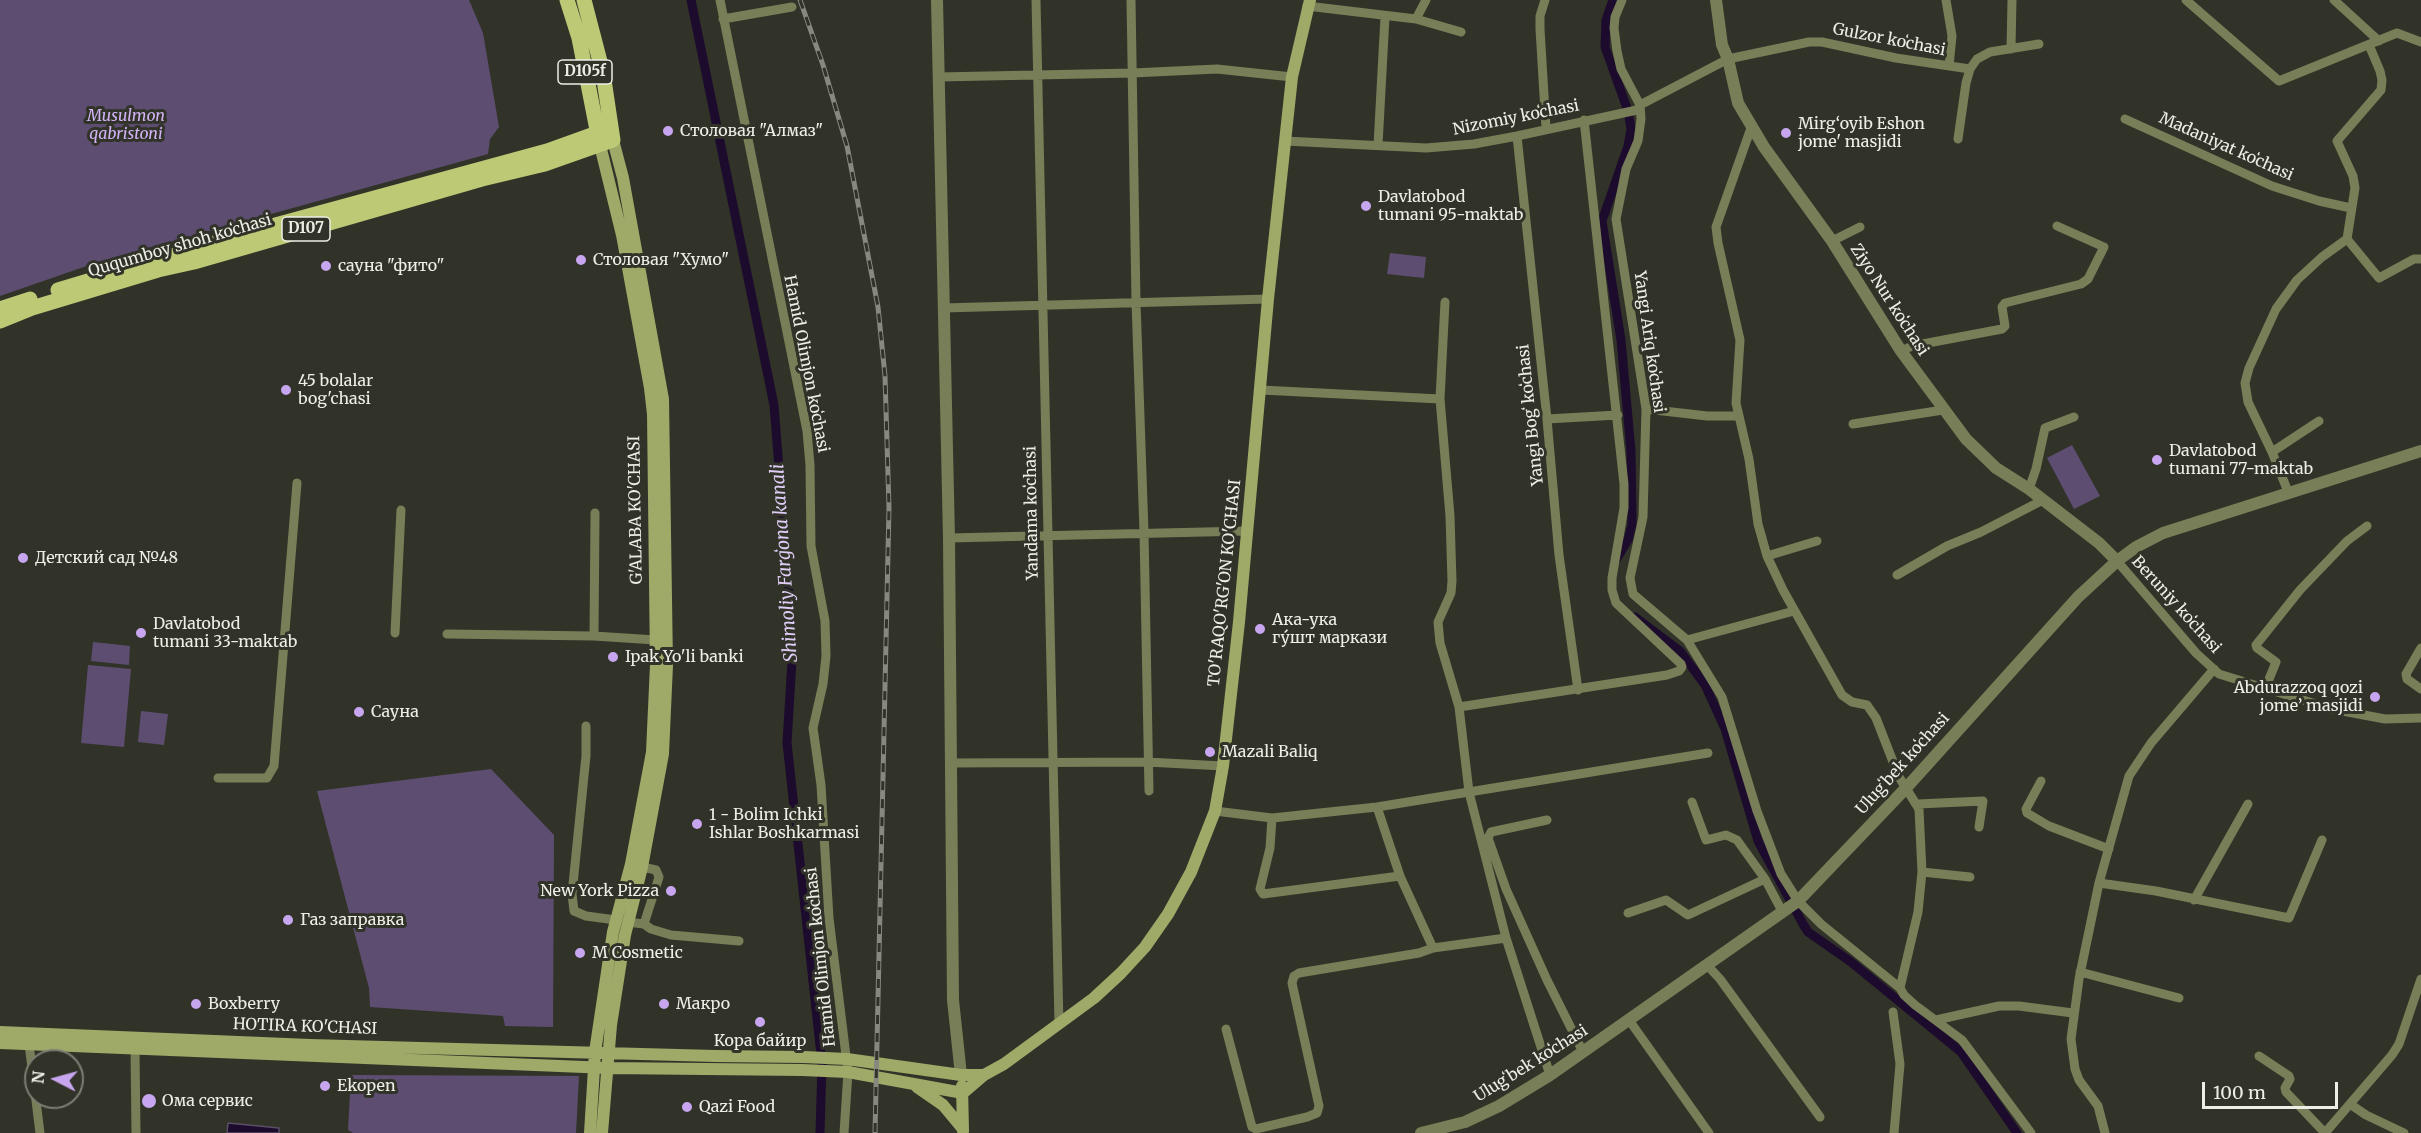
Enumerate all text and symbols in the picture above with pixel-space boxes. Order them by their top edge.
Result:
street label: Gulzor koʻchasi [1831,20,1947,60]
road number: D105f [558,60,612,84]
street label: Nizomiy koʻchasi [1451,96,1581,140]
park label: Musulmon qabristoni [87,106,165,144]
street label: Madaniyat koʻchasi [2156,109,2296,185]
place label: Mirg‘oyib Eshon jome' masjidi [1798,114,1925,152]
place label: Столовая "Алмаз" [680,121,823,141]
marker: Столовая "Алмаз" [661,124,675,138]
marker: Mirg‘oyib Eshon jome' masjidi [1779,126,1793,140]
place label: Davlatobod tumani 95-maktab [1378,187,1523,225]
marker: Davlatobod tumani 95-maktab [1359,199,1373,213]
street label: Ququmboy shoh koʻchasi [86,211,274,281]
road number: D107 [282,217,330,241]
street label: Ziyo Nur koʻchasi [1846,241,1932,359]
place label: Столовая "Хумо" [593,250,729,270]
marker: Столовая "Хумо" [574,253,588,267]
place label: сауна "фито" [338,256,444,276]
marker: сауна "фито" [319,259,333,273]
street label: Yangi Ariq koʻchasi [1630,270,1668,414]
street label: Hamid Olimjon koʻchasi [779,274,833,454]
street label: Yangi Bogʻ koʻchasi [1514,343,1548,487]
place label: 45 bolalar bog'chasi [298,371,373,409]
marker: 45 bolalar bog'chasi [279,383,293,397]
street label: G'ALABA KO'CHASI [625,435,647,585]
place label: Davlatobod tumani 77-maktab [2169,441,2313,479]
street label: Yandama koʻchasi [1021,446,1043,580]
marker: Davlatobod tumani 77-maktab [2150,453,2164,467]
water label: Shimoliy Fargʻona kanali [767,463,803,663]
street label: TO'RAQO'RG'ON KO'CHASI [1205,478,1245,688]
place label: Детский сад №48 [35,548,178,568]
marker: Детский сад №48 [16,551,30,565]
street label: Beruniy koʻchasi [2127,552,2225,658]
place label: Ака-ука гу́шт маркази [1272,610,1387,648]
place label: Davlatobod tumani 33-maktab [153,614,297,652]
marker: Ака-ука гу́шт маркази [1253,622,1267,636]
marker: Davlatobod tumani 33-maktab [134,626,148,640]
place label: Ipak Yo'li banki [625,647,744,667]
marker: Ipak Yo'li banki [606,650,620,664]
place label: Abdurazzoq qozi jome’ masjidi [2234,678,2363,716]
marker: Abdurazzoq qozi jome’ masjidi [2368,690,2382,704]
place label: Сауна [371,702,419,722]
marker: Сауна [352,705,366,719]
street label: Ulugʻbek koʻchasi [1852,709,1954,819]
place label: Mazali Baliq [1222,742,1317,762]
marker: Mazali Baliq [1203,745,1217,759]
place label: 1 - Bolim Ichki Ishlar Boshkarmasi [709,805,859,843]
marker: 1 - Bolim Ichki Ishlar Boshkarmasi [690,817,704,831]
street label: Hamid Olimjon koʻchasi [802,866,840,1048]
place label: New York Pizza [540,881,659,901]
marker: New York Pizza [664,884,678,898]
place label: Газ заправка [300,910,404,930]
marker: Газ заправка [281,913,295,927]
place label: M Cosmetic [592,943,683,963]
marker: M Cosmetic [573,946,587,960]
place label: Boxberry [208,994,280,1014]
place label: Макро [676,994,730,1014]
marker: Boxberry [189,997,203,1011]
marker: Макро [657,997,671,1011]
street label: HOTIRA KO'CHASI [232,1015,378,1039]
marker: Кора байир [753,1015,767,1029]
street label: Ulugʻbek koʻchasi [1471,1021,1591,1107]
place label: Кора байир [714,1031,806,1051]
north arrow [24,1049,84,1109]
text: N [27,1070,49,1085]
scale bar [2205,1070,2342,1108]
place label: Ekopen [337,1076,396,1096]
marker: Ekopen [318,1079,332,1093]
text: 100 m [2213,1081,2266,1104]
place label: Ома сервис [162,1091,253,1111]
marker: Ома сервис [140,1092,158,1110]
place label: Qazi Food [699,1097,775,1117]
marker: Qazi Food [680,1100,694,1114]

